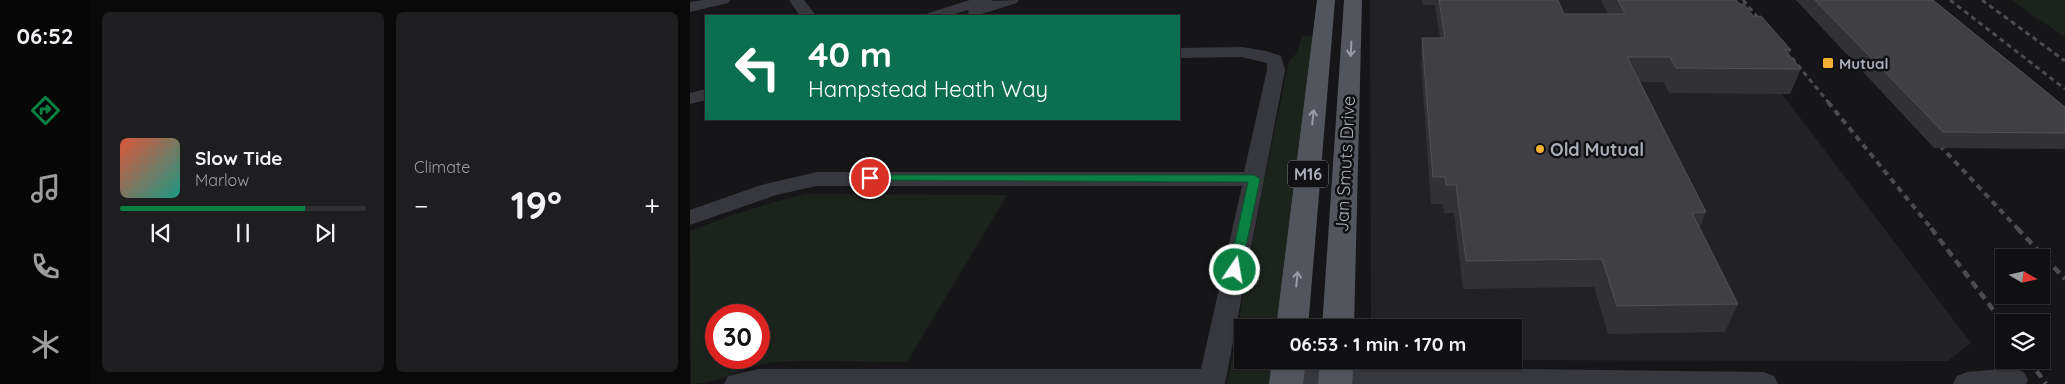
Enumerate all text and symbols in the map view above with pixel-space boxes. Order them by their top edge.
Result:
text: 06:52 [17,22,73,50]
text: 40 m [808,32,892,76]
icon: left [725,35,790,100]
one-way arrow [1346,40,1355,56]
place label: Mutual [1839,54,1889,73]
marker: Mutual [1821,56,1835,70]
text: Hampstead Heath Way [808,75,1048,103]
icon: directions [28,93,63,128]
street label: Jan Smuts Drive [1330,95,1360,233]
one-way arrow [1308,110,1318,126]
place label: Old Mutual [1550,138,1644,161]
marker: Old Mutual [1534,143,1546,155]
text: Slow Tide [195,146,283,170]
text: Climate [414,157,470,177]
pin [849,157,891,199]
road number: M16 [1288,160,1328,188]
icon: arrive [856,164,884,192]
text: Marlow [195,170,249,190]
icon: music [28,171,63,206]
text: 19° [511,181,562,229]
text: − [414,188,429,223]
text: + [644,188,660,223]
icon: previous [147,219,175,247]
icon: pause [229,219,257,247]
icon: next [311,219,339,247]
position arrow [1208,243,1260,295]
icon: phone [28,249,63,284]
north arrow [1995,249,2050,304]
map controls [1995,249,2050,369]
one-way arrow [1292,271,1302,287]
speed limit sign: 30 [705,304,770,369]
button: layers [1995,314,2050,369]
icon: climate [28,327,63,362]
text: 06:53 · 1 min · 170 m [1290,332,1466,356]

